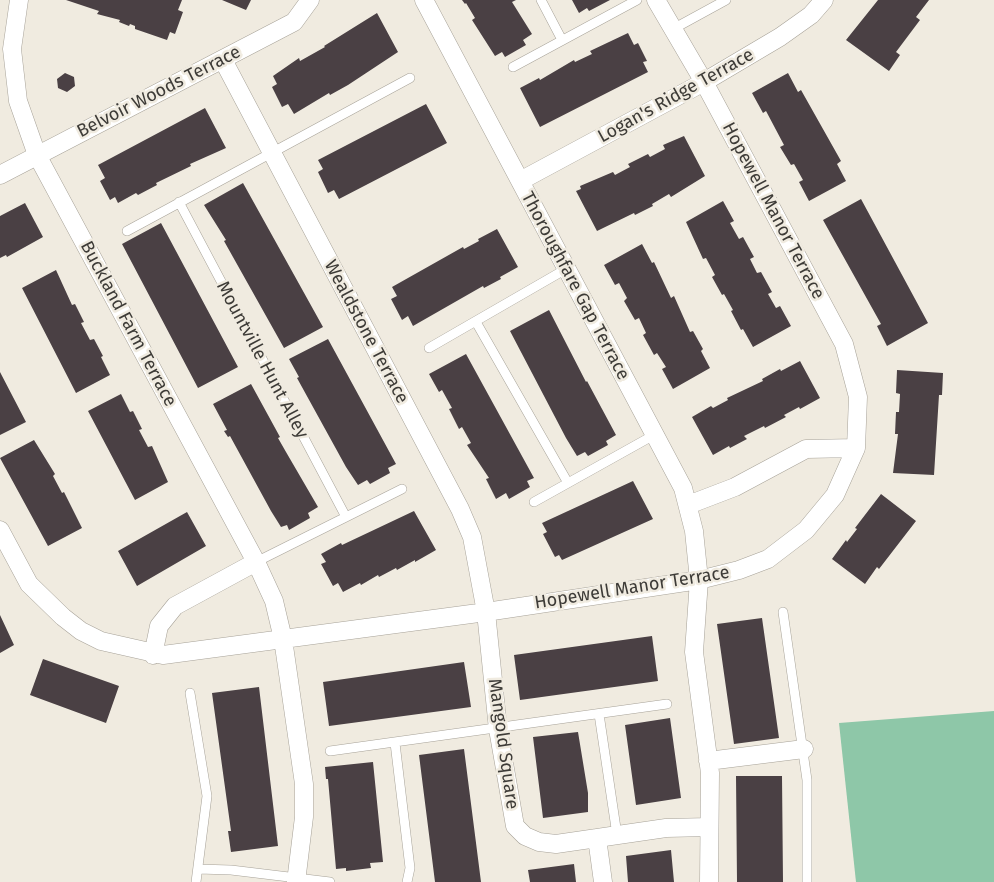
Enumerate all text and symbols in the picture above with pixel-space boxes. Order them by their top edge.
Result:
street label: Belvoir Woods Terrace [74,41,244,143]
street label: Logan's Ridge Terrace [594,44,758,148]
street label: Hopewell Manor Terrace [717,119,829,303]
street label: Thoroughfare Gap Terrace [516,188,634,384]
street label: Buckland Farm Terrace [75,238,181,410]
street label: Wealdstone Terrace [319,257,413,407]
street label: Mountville Hunt Alley [211,278,313,442]
street label: Hopewell Manor Terrace [533,562,731,614]
street label: Mangold Square [483,677,523,811]

